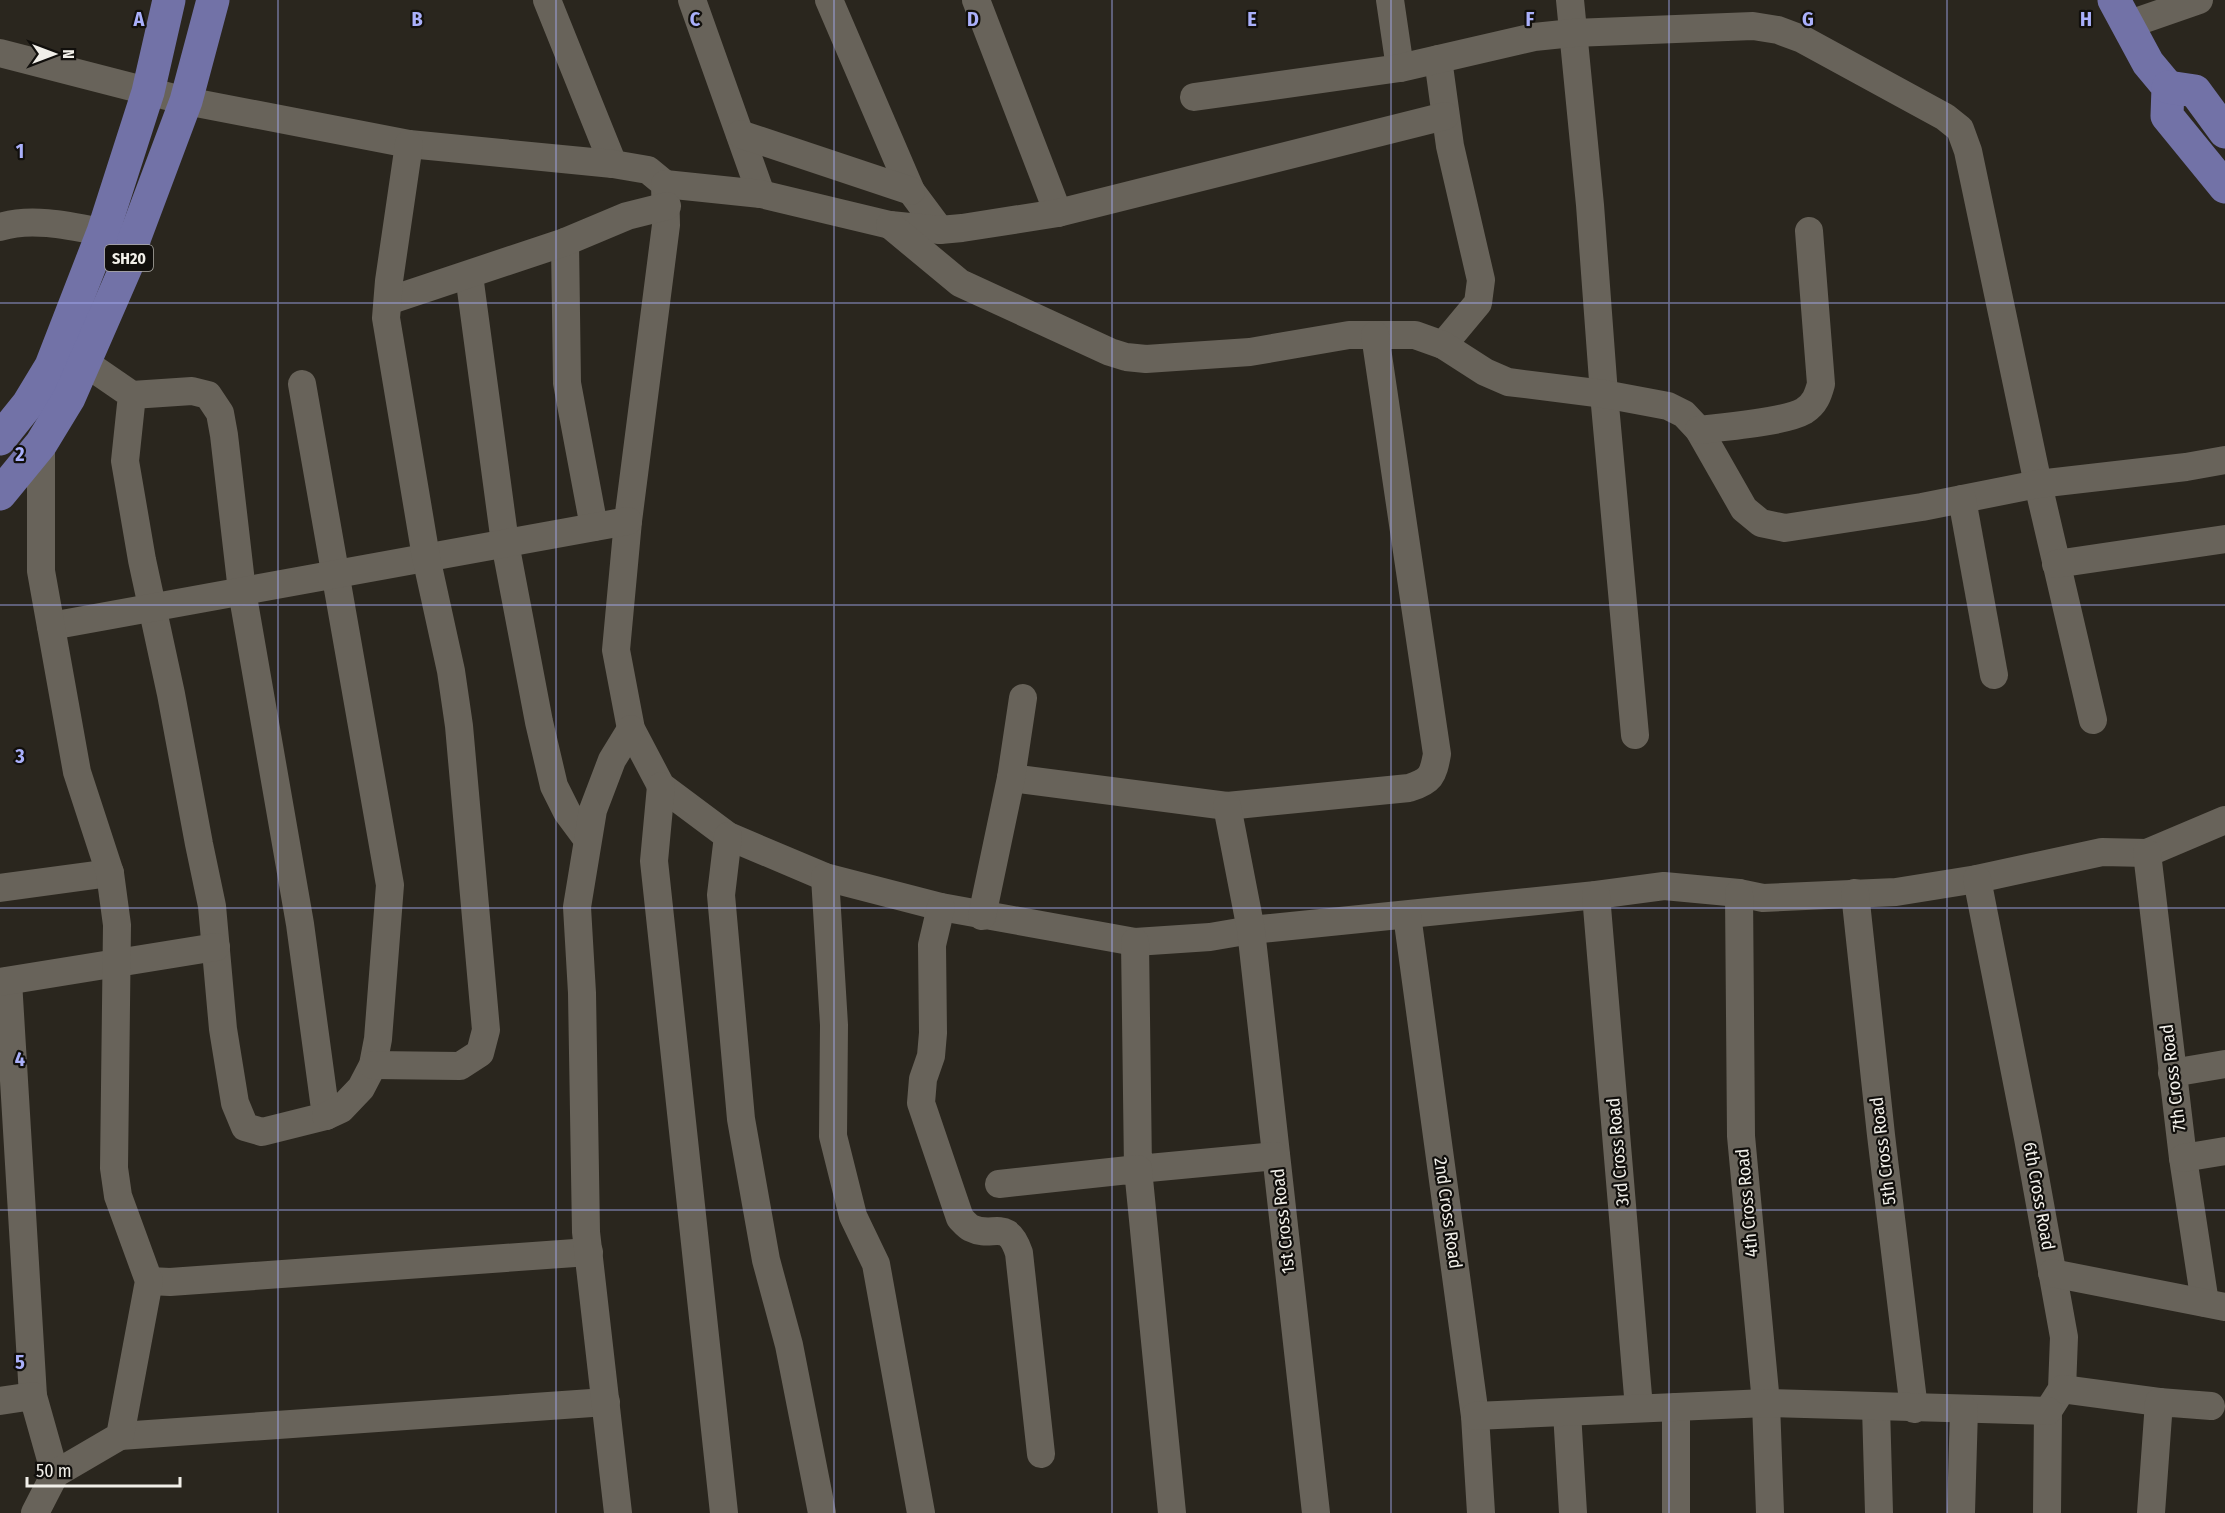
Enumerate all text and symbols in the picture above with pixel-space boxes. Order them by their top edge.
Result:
text: A [133,7,146,31]
text: B [411,7,423,31]
text: C [690,7,701,31]
text: D [967,7,979,31]
text: E [1247,7,1257,31]
text: F [1526,7,1535,31]
text: G [1802,7,1814,31]
text: H [2080,7,2092,31]
north arrow [24,24,84,84]
text: N [59,49,78,59]
text: 1 [16,139,24,163]
road number: SH20 [105,245,153,271]
text: 2 [14,442,25,466]
text: 3 [14,744,25,768]
street label: 7th Cross Road [2156,1023,2190,1133]
text: 4 [15,1047,25,1071]
street label: 5th Cross Road [1865,1096,1901,1206]
street label: 3rd Cross Road [1602,1097,1634,1207]
street label: 6th Cross Road [2019,1140,2059,1252]
street label: 4th Cross Road [1731,1148,1763,1258]
street label: 2nd Cross Road [1429,1156,1467,1270]
street label: 1st Cross Road [1267,1167,1299,1275]
text: 5 [15,1350,25,1374]
scale bar [27,1450,180,1488]
text: 50 m [36,1460,72,1482]

